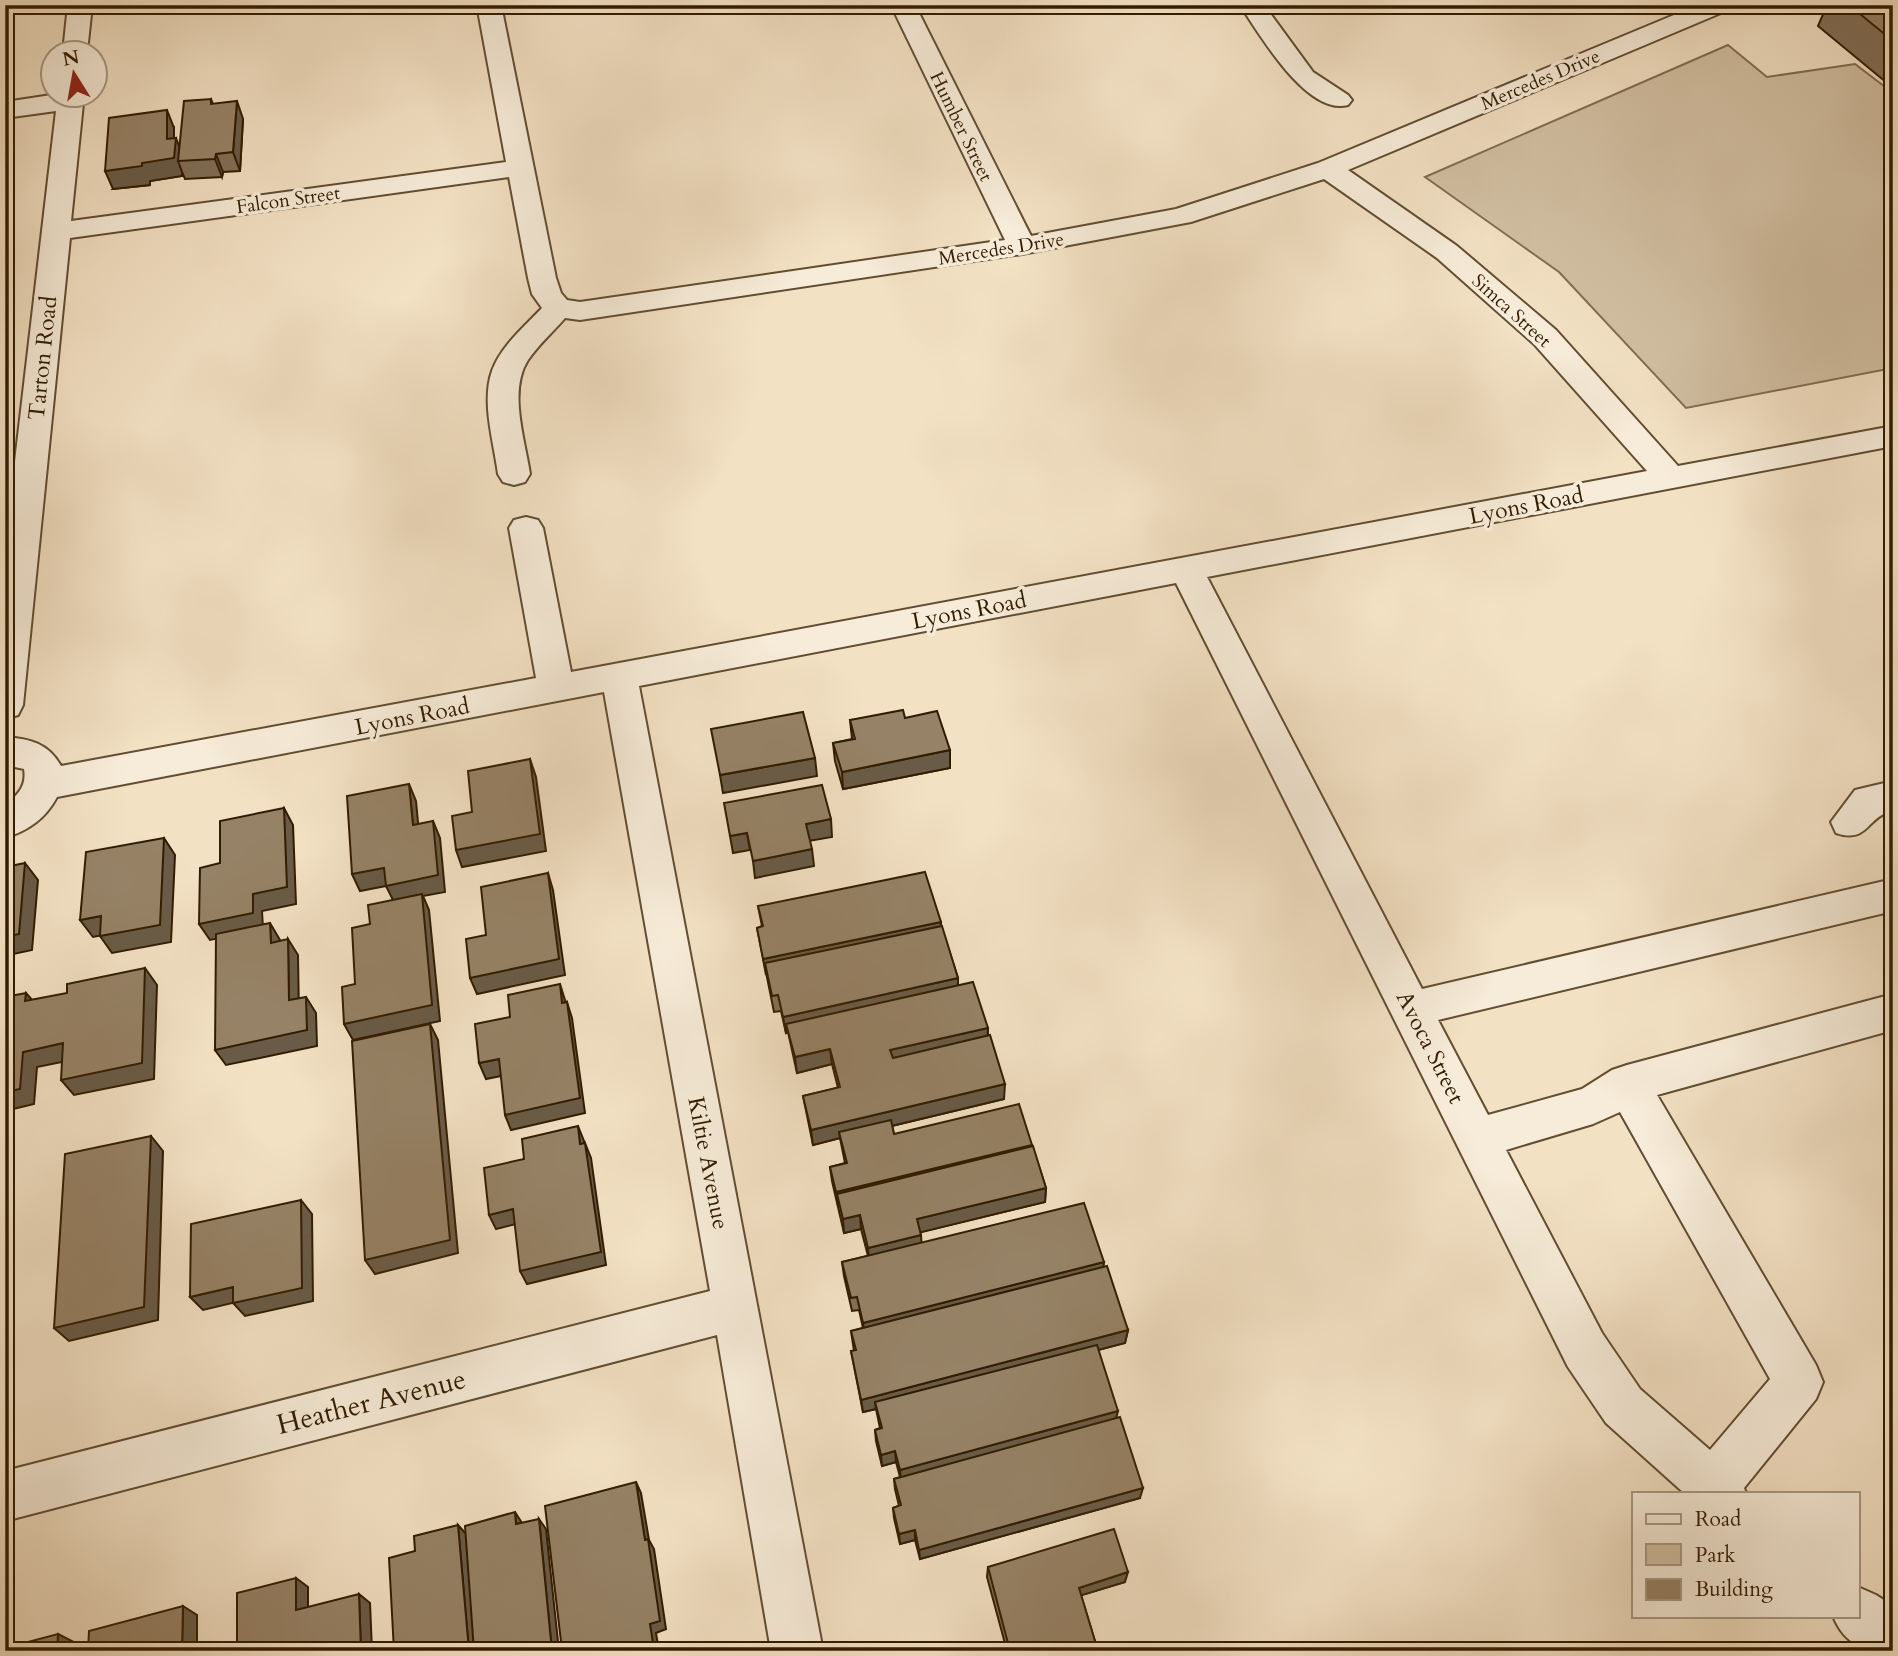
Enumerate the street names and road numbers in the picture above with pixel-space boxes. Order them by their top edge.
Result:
street label: Mercedes Drive [1477,43,1604,117]
street label: Humber Street [923,67,999,186]
street label: Falcon Street [235,180,342,220]
street label: Mercedes Drive [936,226,1066,272]
street label: Simca Street [1466,268,1557,353]
street label: Tarton Road [21,294,65,422]
street label: Lyons Road [1466,479,1587,532]
street label: Lyons Road [909,584,1030,637]
street label: Lyons Road [352,690,473,743]
street label: Avoca Street [1389,986,1472,1109]
street label: Kiltie Avenue [680,1094,737,1232]
street label: Heather Avenue [273,1360,470,1444]

